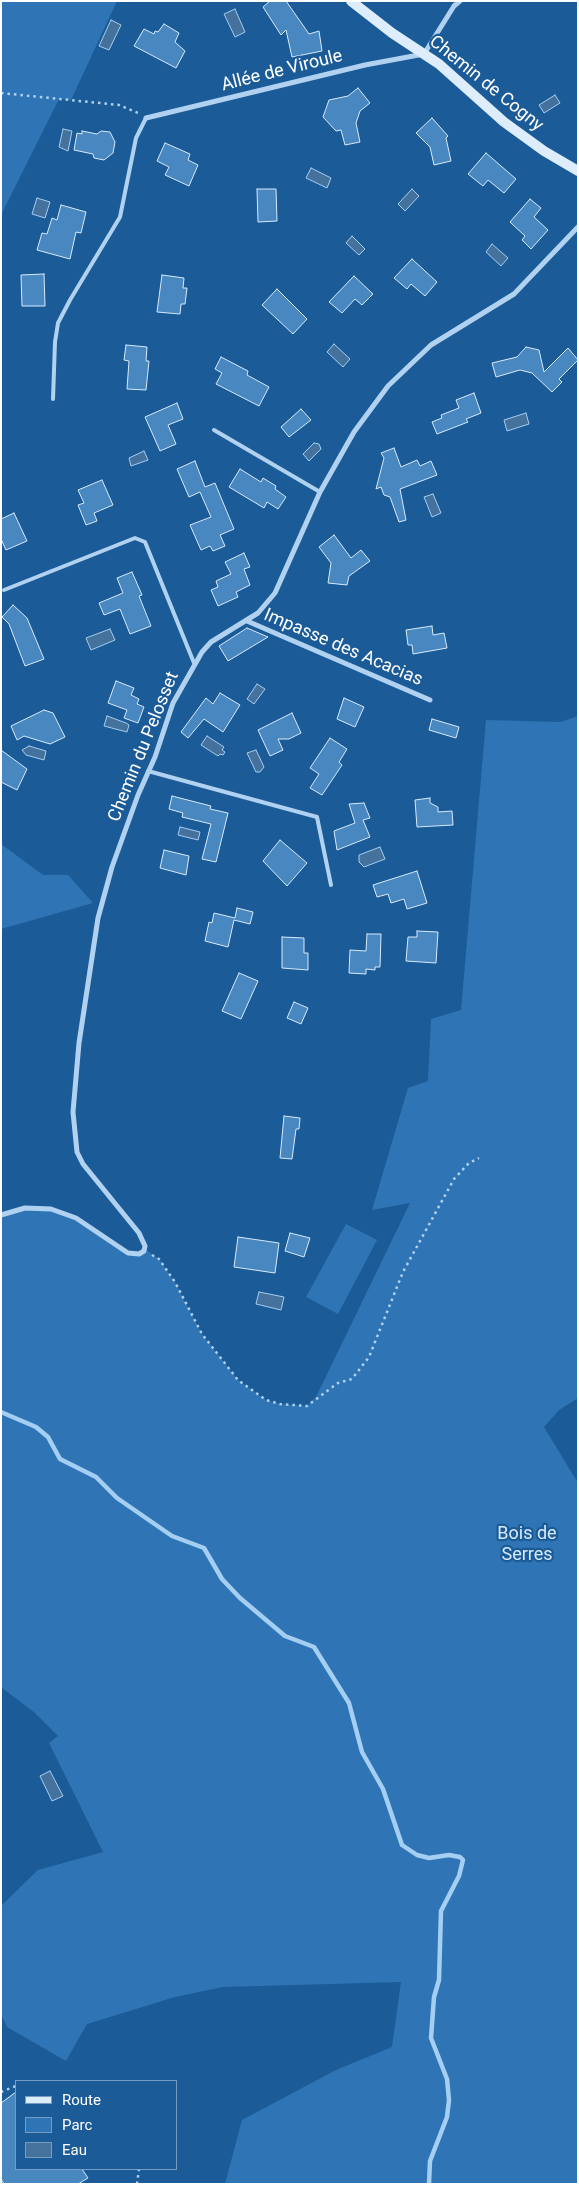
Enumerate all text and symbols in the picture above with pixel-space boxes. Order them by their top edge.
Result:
street label: Chemin de Cogny [425,31,547,137]
street label: Allée de Viroule [219,46,345,96]
street label: Impasse des Acacias [260,605,426,691]
street label: Chemin du Pelosset [104,669,184,825]
park label: Bois de Serres [497,1523,557,1566]
legend [15,2080,178,2170]
text: Route [62,2091,101,2109]
text: Parc [62,2116,92,2134]
text: Eau [62,2141,87,2159]

